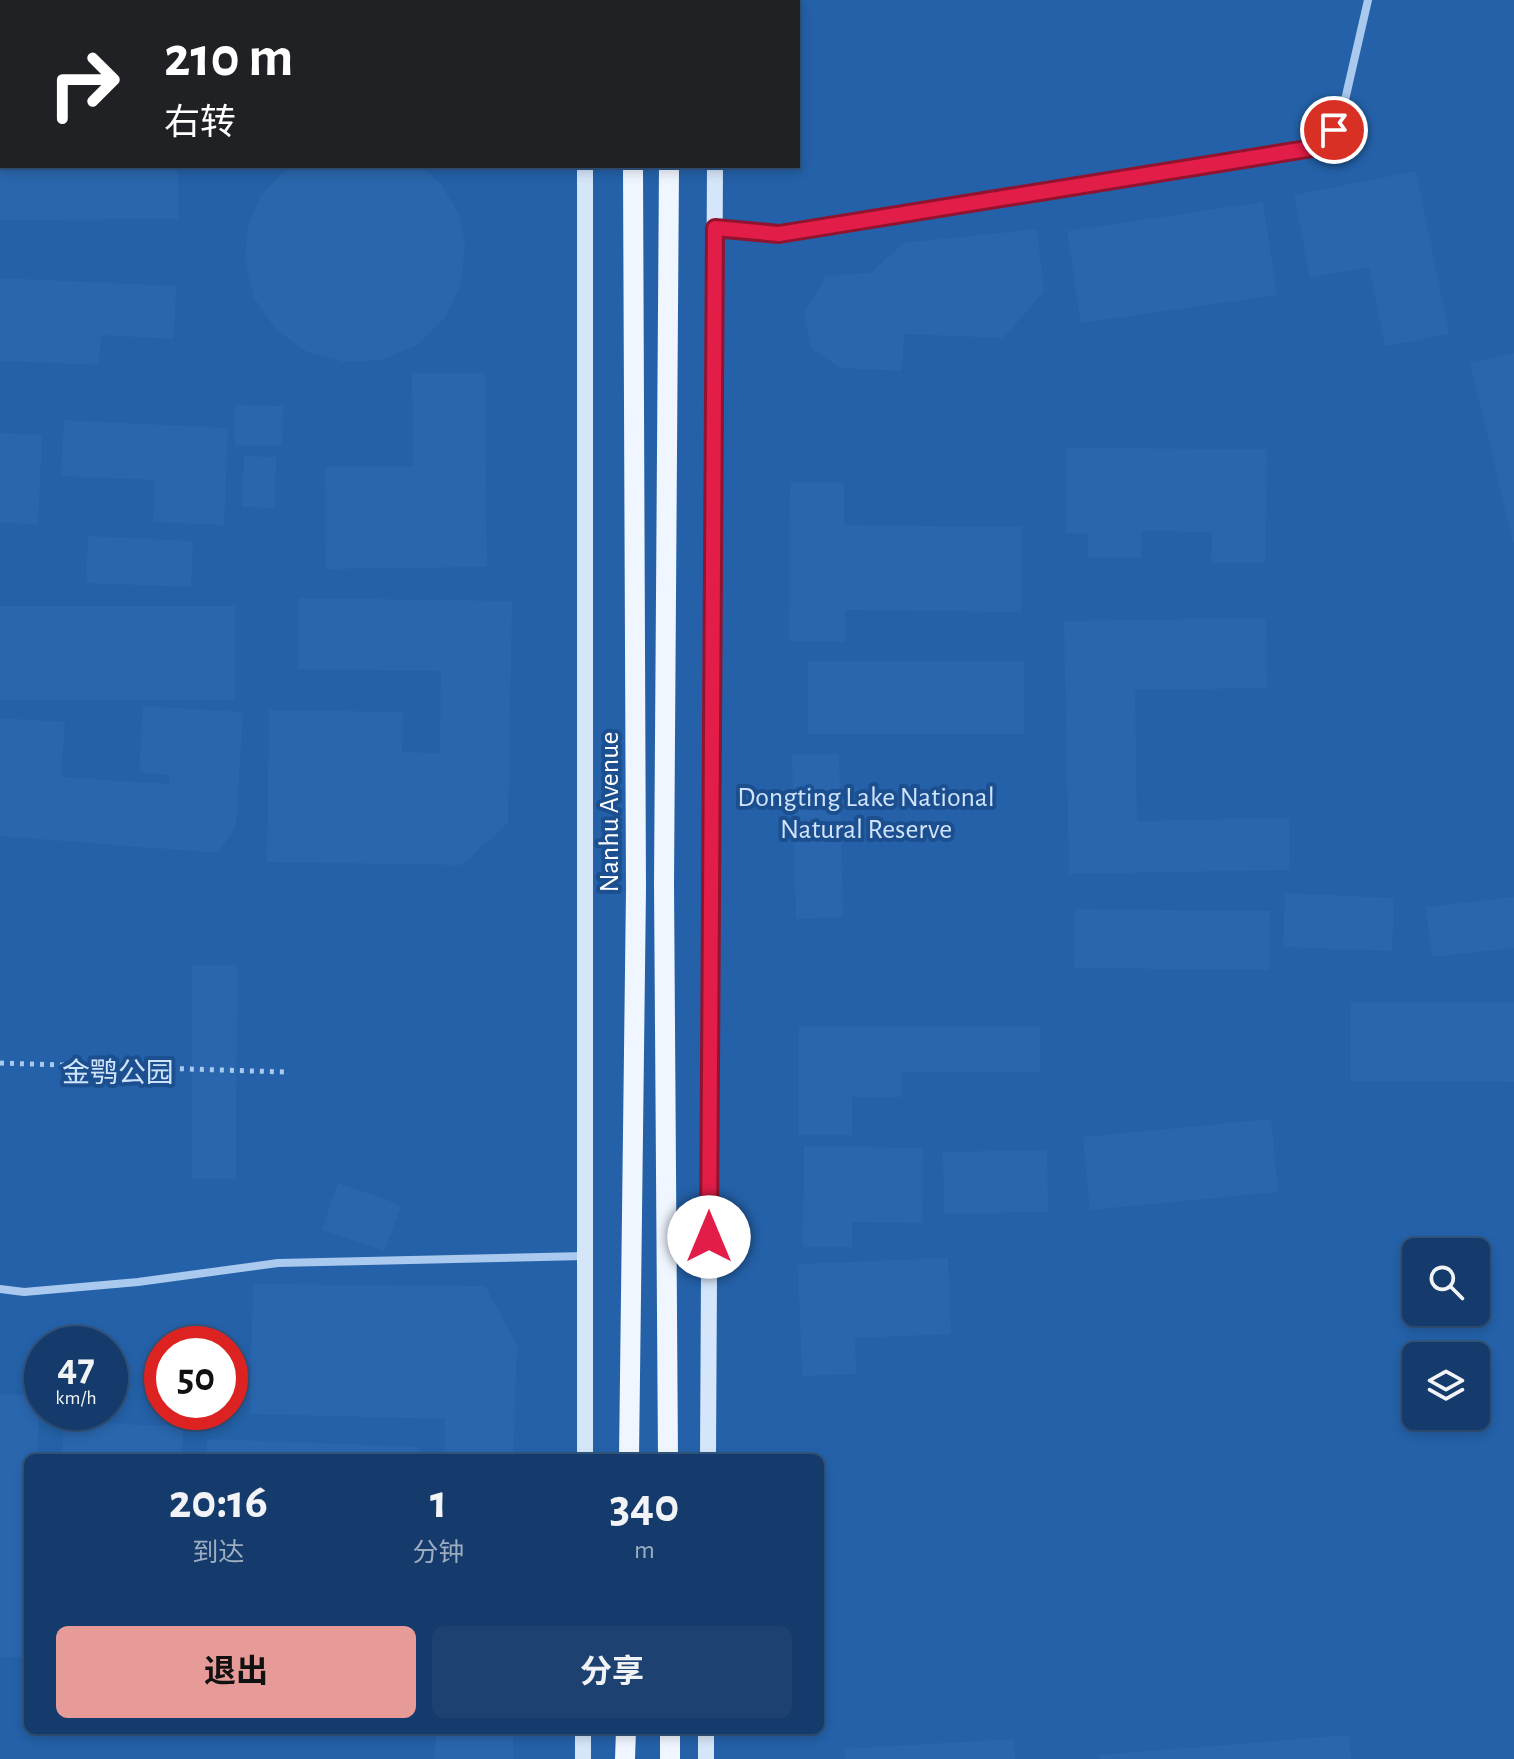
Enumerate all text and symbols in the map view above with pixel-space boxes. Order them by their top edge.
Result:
text: 210 m [164,30,293,86]
icon: right [32,32,136,136]
pin [1300,96,1368,164]
text: 右转 [164,105,236,141]
icon: arrive [1312,108,1356,152]
street label: Nanhu Avenue [596,732,624,892]
park label: Dongting Lake National Natural Reserve [737,784,995,844]
park label: 金鹗公园 [62,1058,174,1088]
position arrow [667,1195,751,1279]
map controls [1402,1238,1490,1430]
button: search [1402,1238,1490,1326]
speed limit sign: 50 [144,1326,248,1430]
button: layers [1402,1342,1490,1430]
text: 47 [57,1348,95,1388]
text: km/h [55,1388,97,1408]
text: 20:16 [169,1479,268,1527]
text: 1 [430,1479,447,1527]
text: 340 [609,1483,679,1531]
text: m [634,1537,655,1563]
text: 到达 [192,1540,244,1566]
text: 分钟 [413,1540,465,1566]
button: 退出 [56,1626,416,1718]
button: 分享 [432,1626,792,1718]

